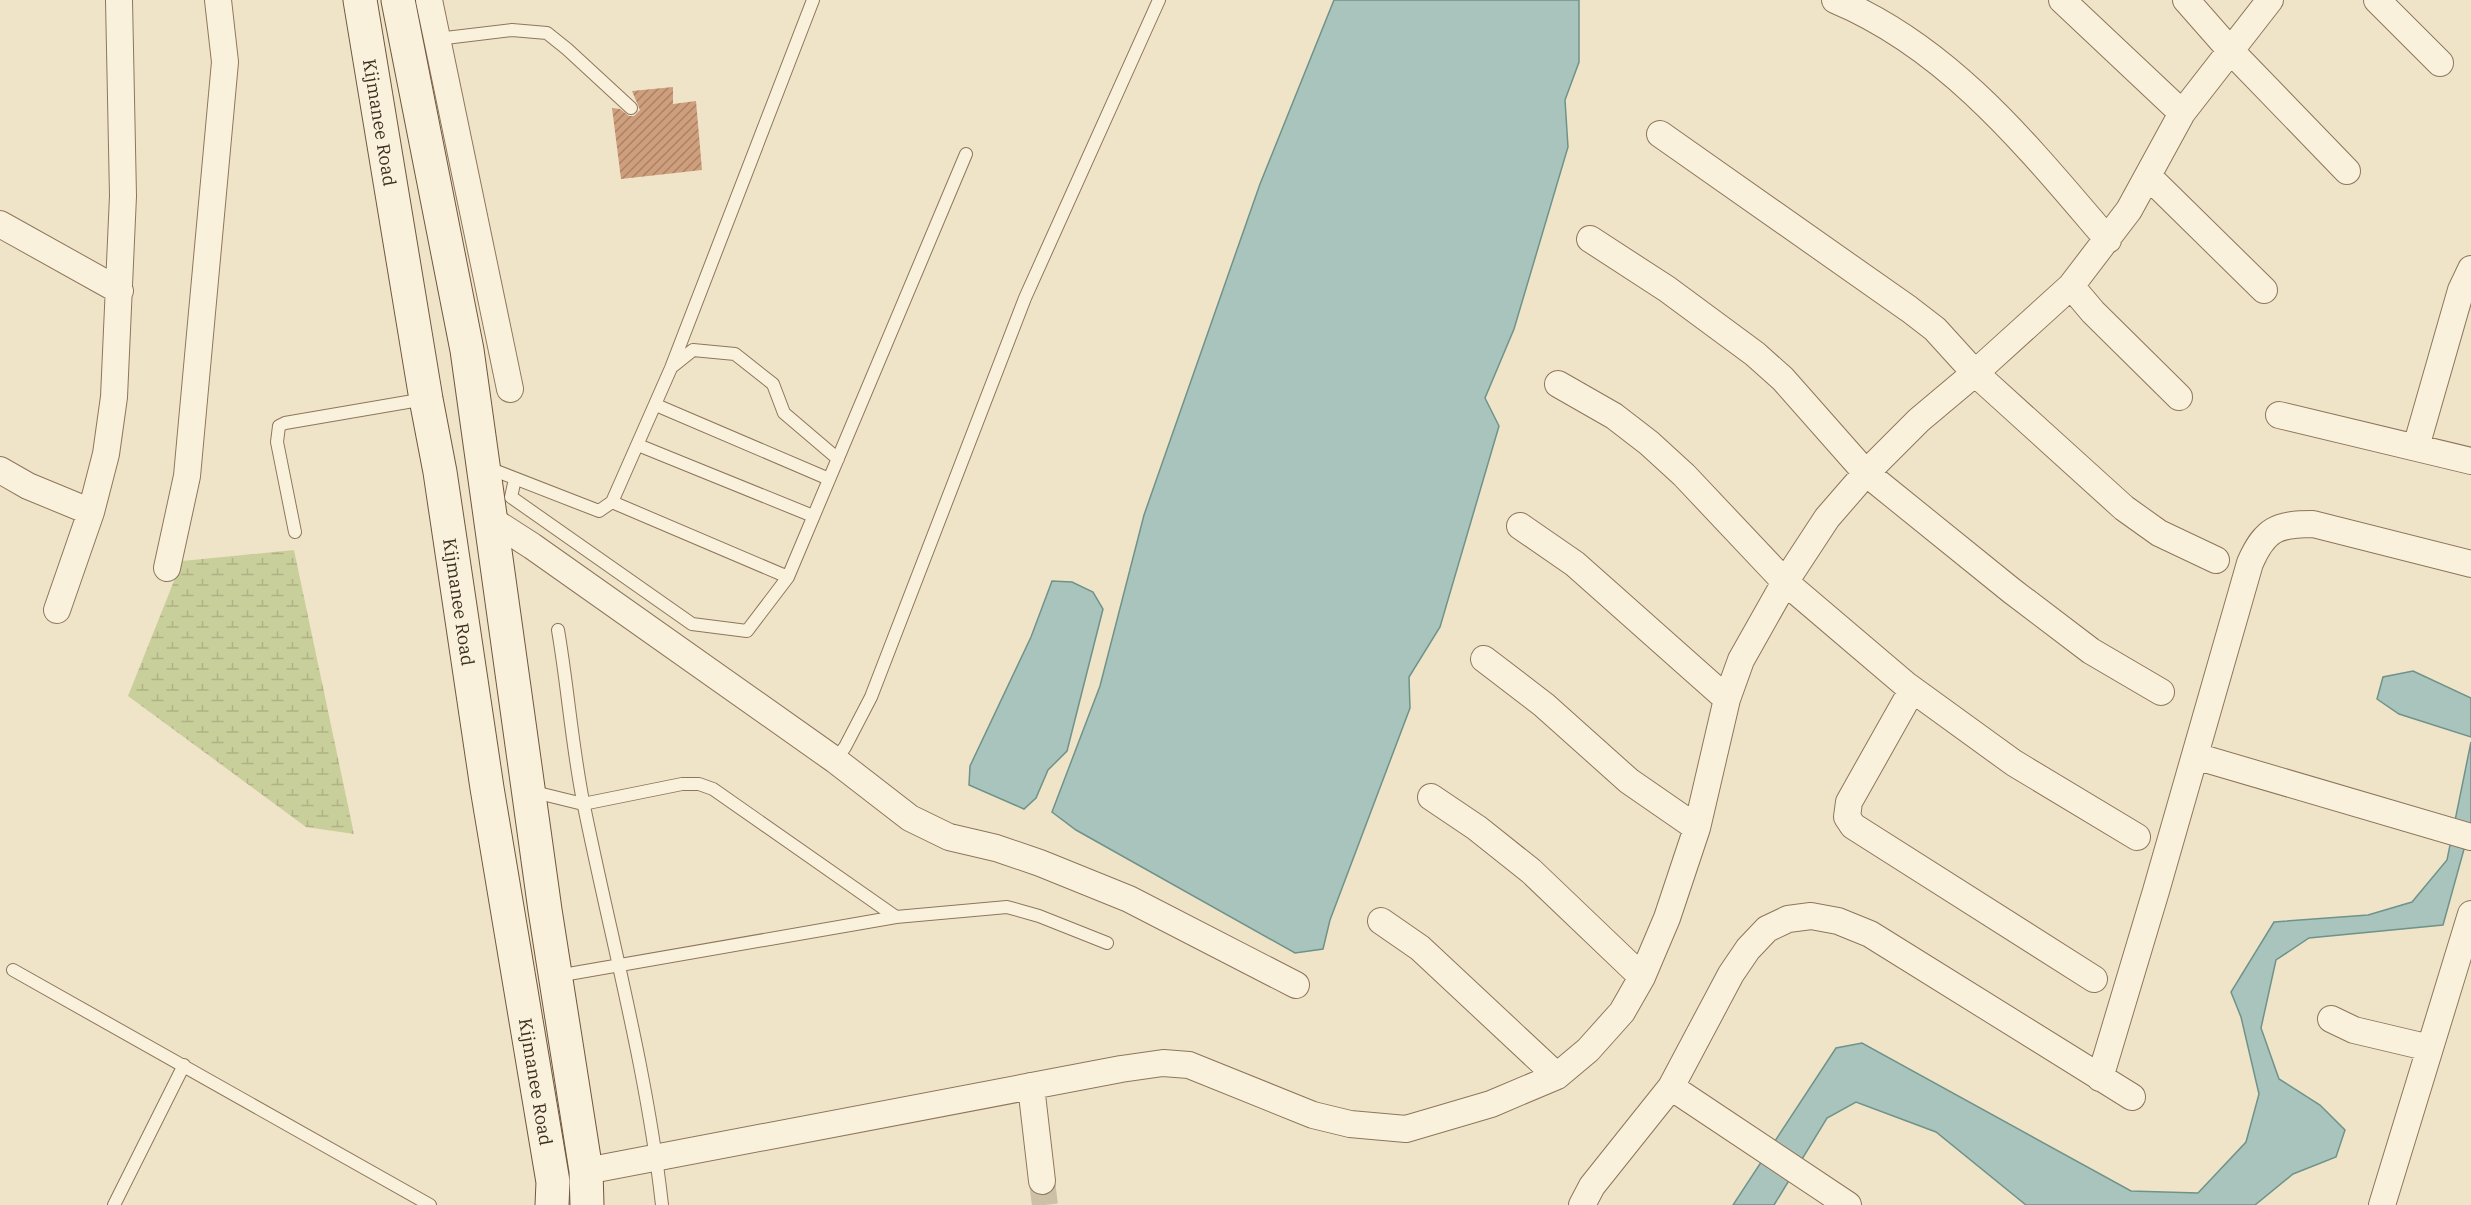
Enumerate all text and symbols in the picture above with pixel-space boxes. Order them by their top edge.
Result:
street label: Kijmanee Road [358,57,402,188]
street label: Kijmanee Road [438,536,480,667]
street label: Kijmanee Road [514,1016,558,1147]

